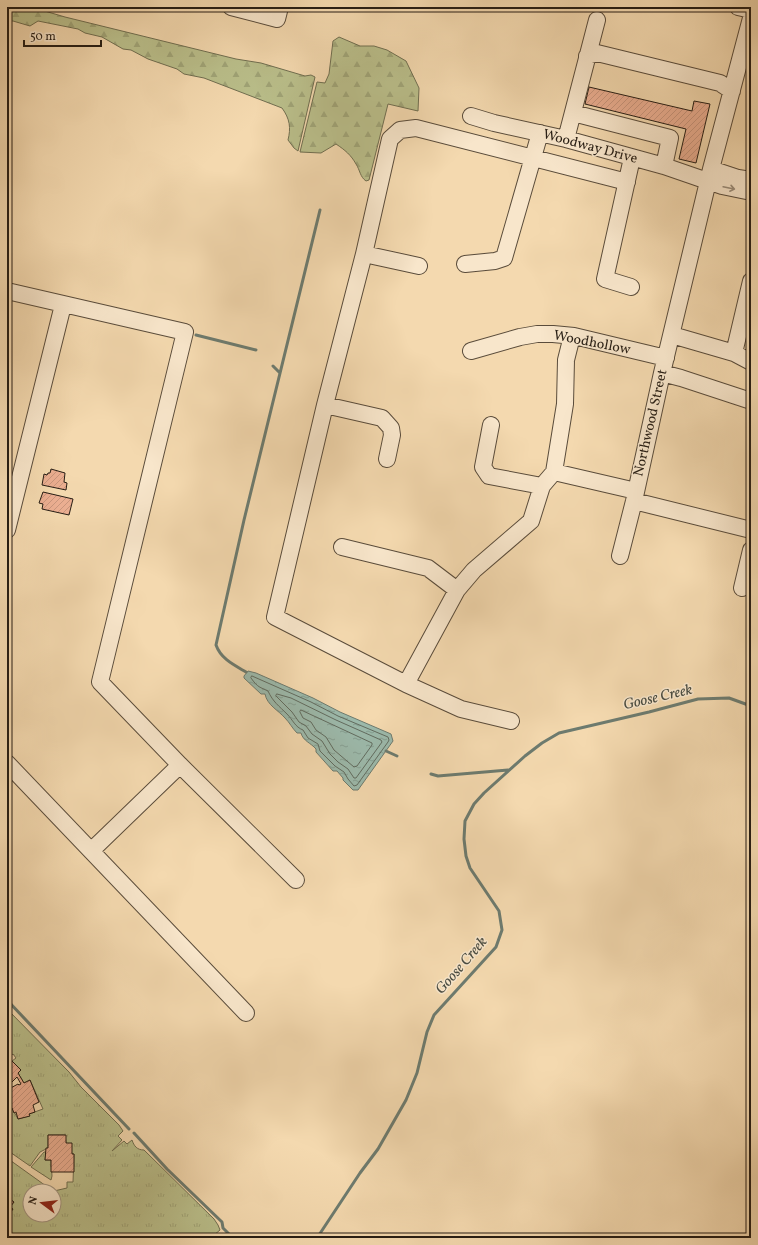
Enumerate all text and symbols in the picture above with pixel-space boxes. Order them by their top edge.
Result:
scale bar [24,22,101,48]
text: 50 m [30,29,56,45]
street label: Woodway Drive [541,125,640,169]
one-way arrow [723,184,736,192]
street label: Woodhollow [552,326,632,360]
street label: Northwood Street [629,367,673,478]
water label: Goose Creek [621,680,695,716]
water label: Goose Creek [431,933,493,999]
north arrow [22,1183,62,1223]
text: N [26,1195,42,1207]

